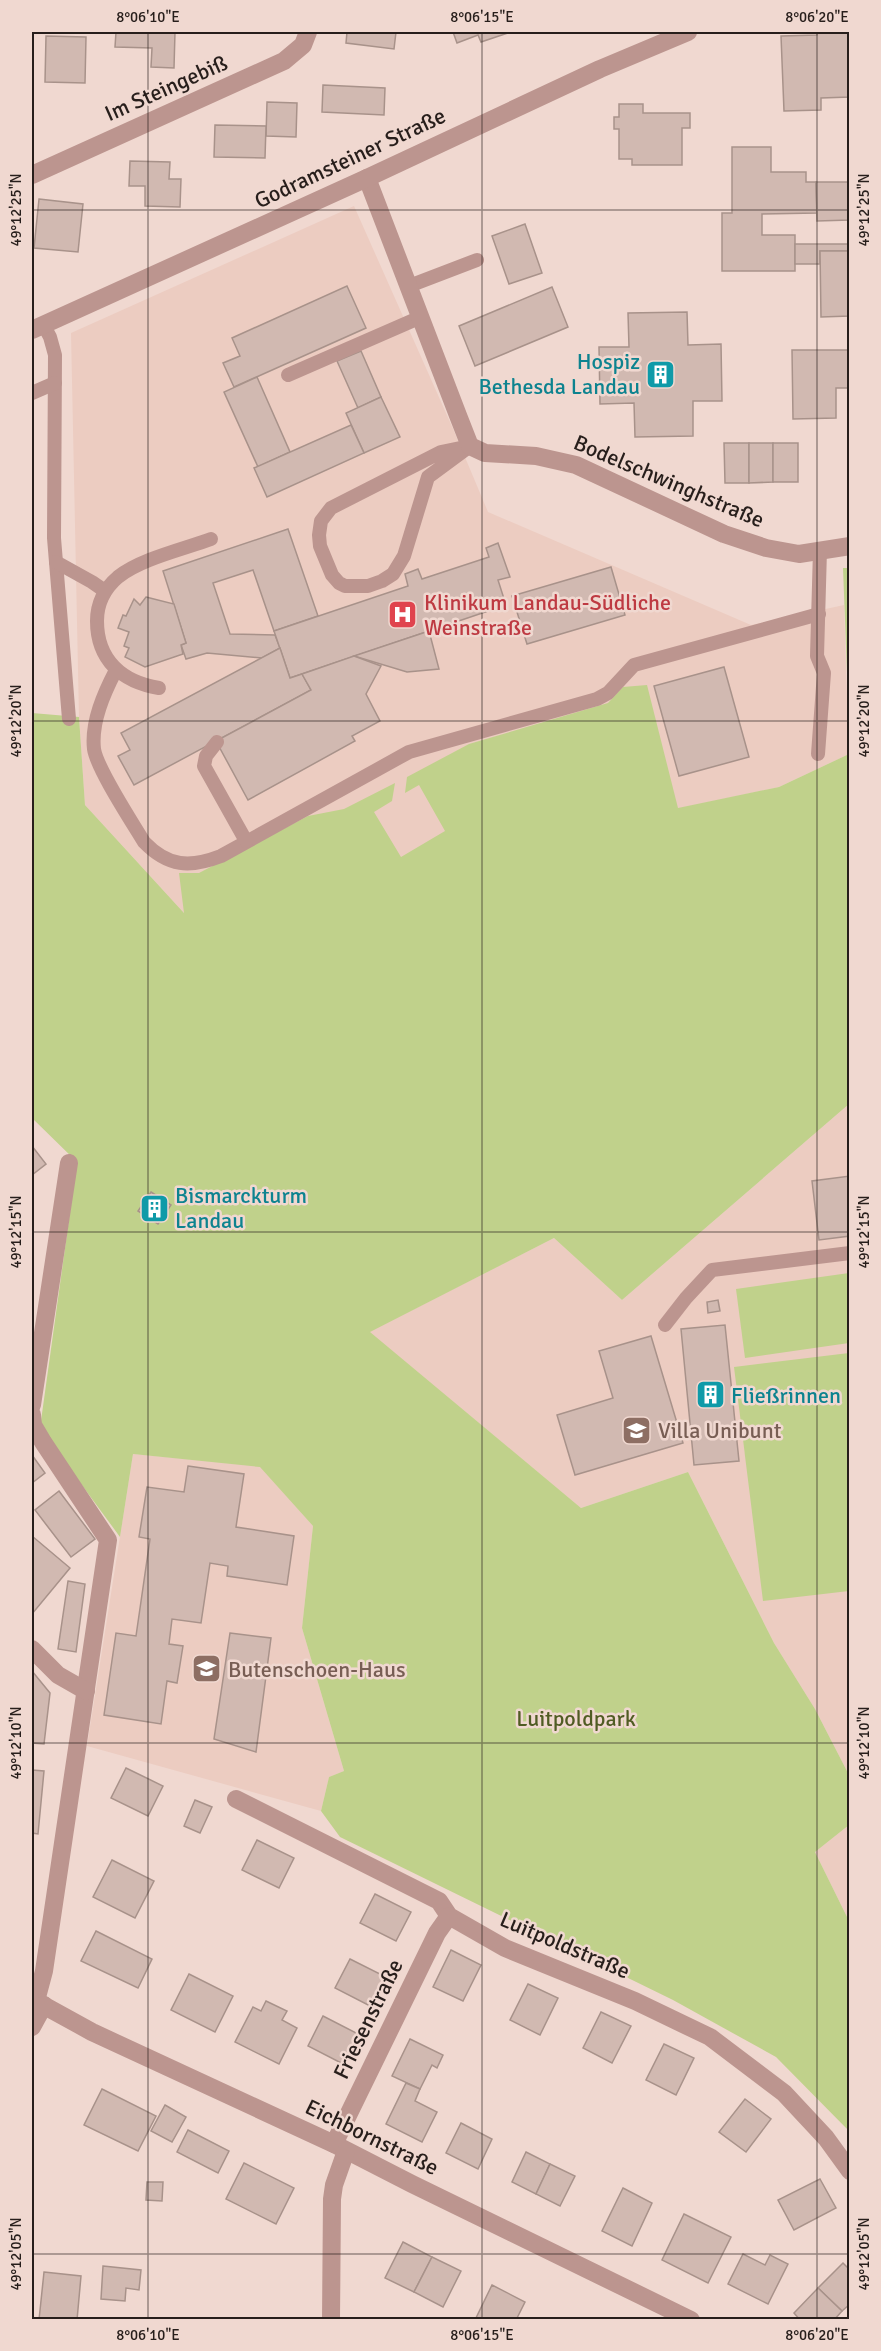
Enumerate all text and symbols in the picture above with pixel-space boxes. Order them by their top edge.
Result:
text: 8°06'10"E [116,8,180,26]
text: 8°06'15"E [450,8,514,26]
text: 8°06'20"E [785,8,849,26]
street label: Im Steingebiß [100,49,232,127]
street label: Godramsteiner Straße [250,102,450,214]
text: 49°12'25"N [7,173,25,247]
text: 49°12'25"N [855,173,873,247]
place label: Hospiz Bethesda Landau [478,348,640,400]
building icon: Hospiz Bethesda Landau [645,358,677,390]
street label: Bodelschwinghstraße [570,429,768,533]
place label: Klinikum Landau-Südliche Weinstraße [424,589,671,641]
hospital icon: Klinikum Landau-Südliche Weinstraße [387,599,419,631]
text: 49°12'20"N [7,684,25,758]
text: 49°12'20"N [855,684,873,758]
place label: Bismarckturm Landau [175,1182,307,1234]
building icon: Bismarckturm Landau [138,1192,170,1224]
text: 49°12'15"N [7,1195,25,1269]
text: 49°12'15"N [855,1195,873,1269]
building icon: Fließrinnen [694,1379,726,1411]
place label: Fließrinnen [731,1382,841,1409]
school or university icon: Villa Unibunt [621,1414,653,1446]
place label: Villa Unibunt [658,1417,782,1444]
school or university icon: Butenschoen-Haus [191,1653,223,1685]
place label: Butenschoen-Haus [228,1656,406,1683]
park label: Luitpoldpark [516,1705,636,1732]
text: 49°12'10"N [7,1706,25,1780]
text: 49°12'10"N [855,1706,873,1780]
street label: Luitpoldstraße [496,1905,634,1985]
street label: Friesenstraße [327,1955,409,2083]
street label: Eichbornstraße [301,2093,443,2181]
text: 49°12'05"N [7,2217,25,2291]
text: 49°12'05"N [855,2217,873,2291]
text: 8°06'10"E [116,2326,180,2344]
text: 8°06'15"E [450,2326,514,2344]
text: 8°06'20"E [785,2326,849,2344]

